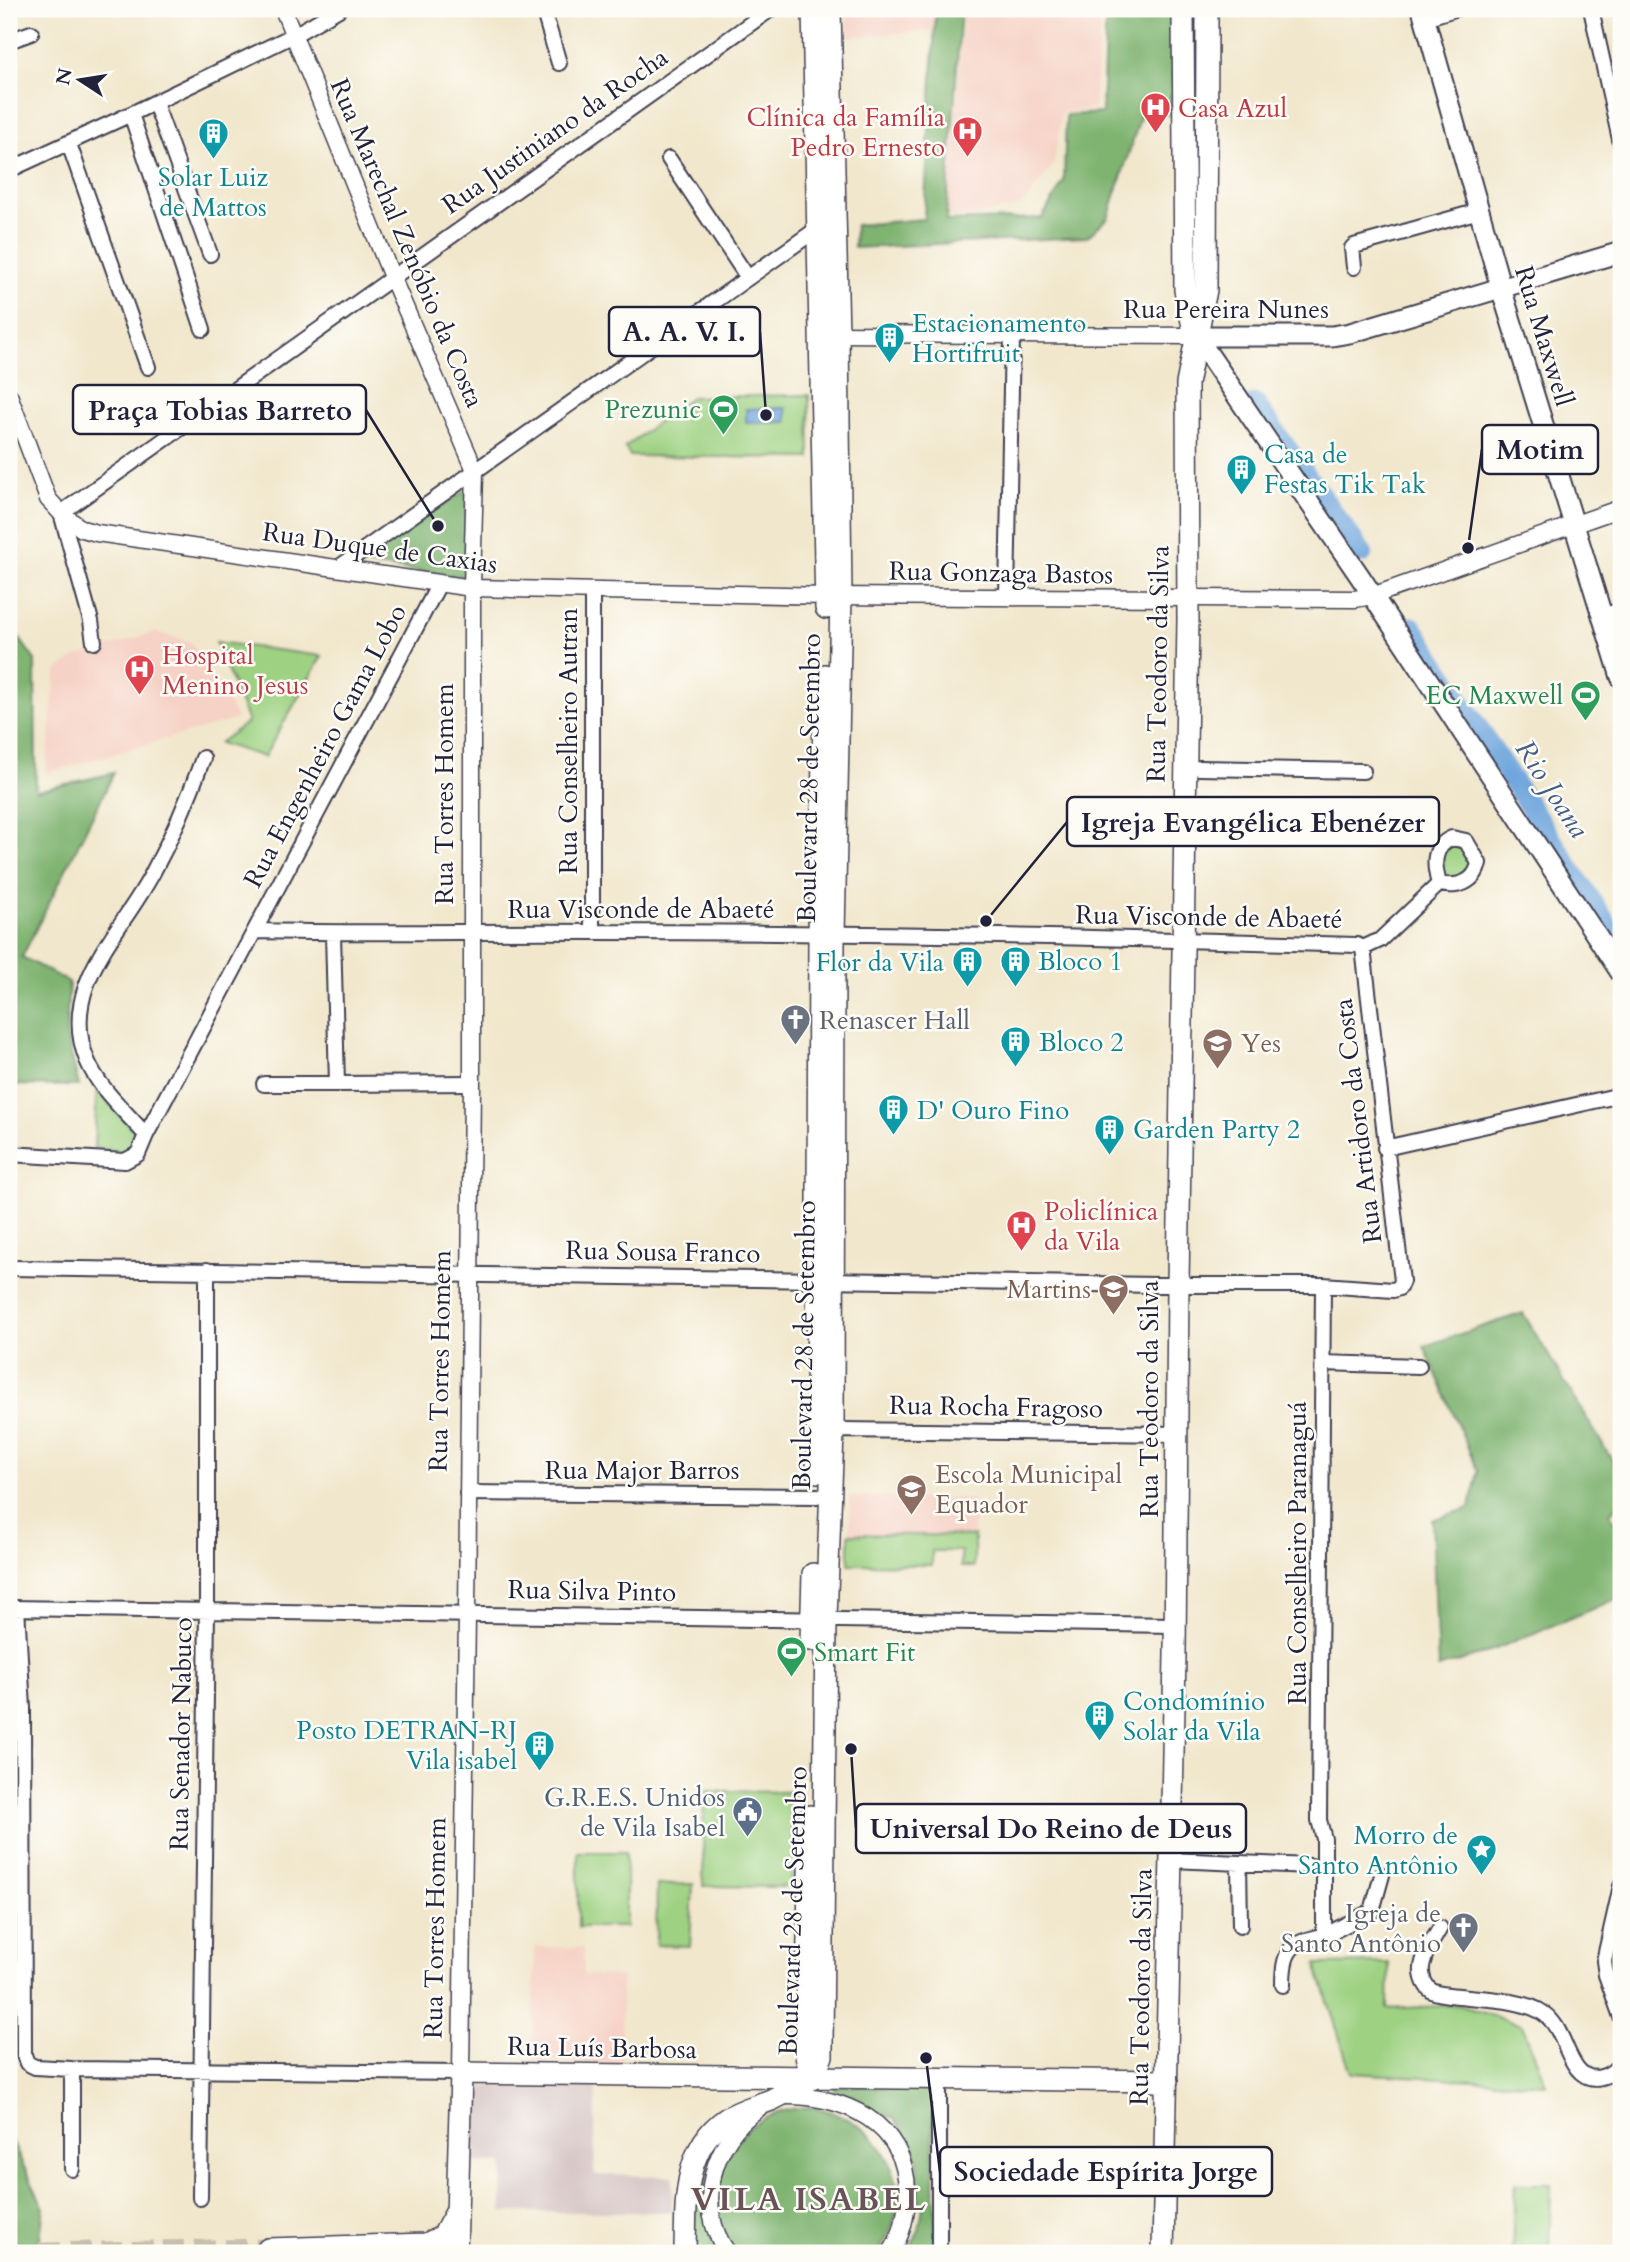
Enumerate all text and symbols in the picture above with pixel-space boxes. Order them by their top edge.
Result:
street label: Rua Justiniano da Rocha [435,40,675,222]
north arrow [46,46,116,116]
text: N [50,65,79,87]
street label: Rua Marechal Zenóbio da Costa [322,73,492,413]
hospital icon: Casa Azul [1138,91,1172,135]
place label: Casa Azul [1178,91,1287,126]
place label: Clínica da Família Pedro Ernesto [746,100,945,165]
hospital icon: Clínica da Família Pedro Ernesto [951,115,985,159]
building icon: Solar Luiz de Mattos [196,117,230,161]
place label: Solar Luiz de Mattos [158,160,269,225]
street label: Rua Maxwell [1506,262,1582,411]
street label: Rua Pereira Nunes [1123,292,1329,327]
place label: Estacionamento Hortifruit [912,306,1086,371]
callout: A. A. V. I. [609,307,760,356]
text: A. A. V. I. [622,313,746,351]
building icon: Estacionamento Hortifruit [872,321,906,365]
callout: Praça Tobias Barreto [73,385,366,434]
text: Praça Tobias Barreto [88,392,352,430]
place label: Prezunic [605,392,701,427]
sports icon: Prezunic [707,392,741,436]
callout: Motim [1482,425,1598,474]
text: Motim [1496,431,1584,469]
place label: Casa de Festas Tik Tak [1264,437,1426,502]
building icon: Casa de Festas Tik Tak [1224,452,1258,496]
street label: Rua Duque de Caxias [260,514,500,582]
street label: Rua Teodoro da Silva [1138,545,1178,783]
street label: Rua Gonzaga Bastos [889,554,1113,592]
street label: Rua Engenheiro Gama Lobo [235,598,415,894]
street label: Rua Conselheiro Autran [551,607,586,874]
street label: Boulevard 28 de Setembro [789,633,829,923]
place label: Hospital Menino Jesus [162,638,308,703]
hospital icon: Hospital Menino Jesus [122,653,156,697]
place label: EC Maxwell [1426,678,1563,713]
sports icon: EC Maxwell [1569,678,1603,722]
street label: Rua Torres Homem [427,683,462,905]
water label: Rio Joana [1506,732,1598,846]
callout: Igreja Evangélica Ebenézer [1067,797,1439,846]
text: Igreja Evangélica Ebenézer [1081,804,1426,842]
street label: Rua Visconde de Abaeté [507,892,775,927]
street label: Rua Visconde de Abaeté [1075,897,1343,937]
building icon: Bloco 1 [998,944,1032,988]
place label: Bloco 1 [1038,944,1123,979]
place label: Flor da Vila [816,945,944,980]
building icon: Flor da Vila [950,945,984,989]
street label: Rua Artidoro da Costa [1326,997,1390,1245]
church icon: Renascer Hall [779,1003,813,1047]
place label: Renascer Hall [819,1003,970,1038]
building icon: Bloco 2 [999,1025,1033,1069]
place label: Bloco 2 [1039,1025,1124,1060]
school or university icon: Yes [1201,1026,1235,1070]
place label: Yes [1241,1026,1281,1061]
building icon: D' Ouro Fino [877,1093,911,1137]
place label: D' Ouro Fino [917,1093,1069,1128]
building icon: Garden Party 2 [1093,1112,1127,1156]
place label: Garden Party 2 [1133,1112,1300,1147]
place label: Policlínica da Vila [1044,1194,1158,1259]
street label: Boulevard 28 de Setembro [784,1200,824,1490]
hospital icon: Policlínica da Vila [1004,1209,1038,1253]
street label: Rua Sousa Franco [565,1233,761,1271]
street label: Rua Torres Homem [421,1250,459,1472]
place label: Martins [1007,1272,1091,1307]
school or university icon: Martins [1097,1272,1131,1316]
street label: Rua Teodoro da Silva [1132,1280,1167,1518]
street label: Rua Rocha Fragoso [889,1388,1103,1426]
street label: Rua Conselheiro Paranaguá [1280,1401,1315,1705]
street label: Rua Major Barros [545,1453,739,1488]
place label: Escola Municipal Equador [935,1457,1123,1522]
school or university icon: Escola Municipal Equador [895,1472,929,1516]
street label: Rua Silva Pinto [507,1572,677,1610]
street label: Rua Senador Nabuco [161,1617,201,1851]
sports icon: Smart Fit [774,1635,808,1679]
place label: Smart Fit [814,1635,915,1670]
place label: Condomínio Solar da Vila [1123,1684,1265,1749]
building icon: Condomínio Solar da Vila [1083,1699,1117,1743]
place label: Posto DETRAN-RJ Vila isabel [296,1713,517,1778]
building icon: Posto DETRAN-RJ Vila isabel [523,1728,557,1772]
street label: Boulevard 28 de Setembro [770,1766,816,2056]
place label: G.R.E.S. Unidos de Vila Isabel [544,1780,725,1845]
public building icon: G.R.E.S. Unidos de Vila Isabel [731,1795,765,1839]
callout: Universal Do Reino de Deus [856,1804,1246,1853]
text: Universal Do Reino de Deus [870,1810,1232,1848]
street label: Rua Torres Homem [416,1817,454,2039]
place label: Morro de Santo Antônio [1298,1818,1458,1883]
place icon: Morro de Santo Antônio [1464,1833,1498,1877]
street label: Rua Teodoro da Silva [1121,1868,1161,2106]
place label: Igreja de Santo Antônio [1281,1896,1441,1961]
church icon: Igreja de Santo Antônio [1447,1911,1481,1955]
street label: Rua Luís Barbosa [507,2029,697,2067]
callout: Sociedade Espírita Jorge [940,2147,1272,2196]
text: Sociedade Espírita Jorge [954,2153,1258,2191]
district label: VILA ISABEL [691,2177,927,2222]

